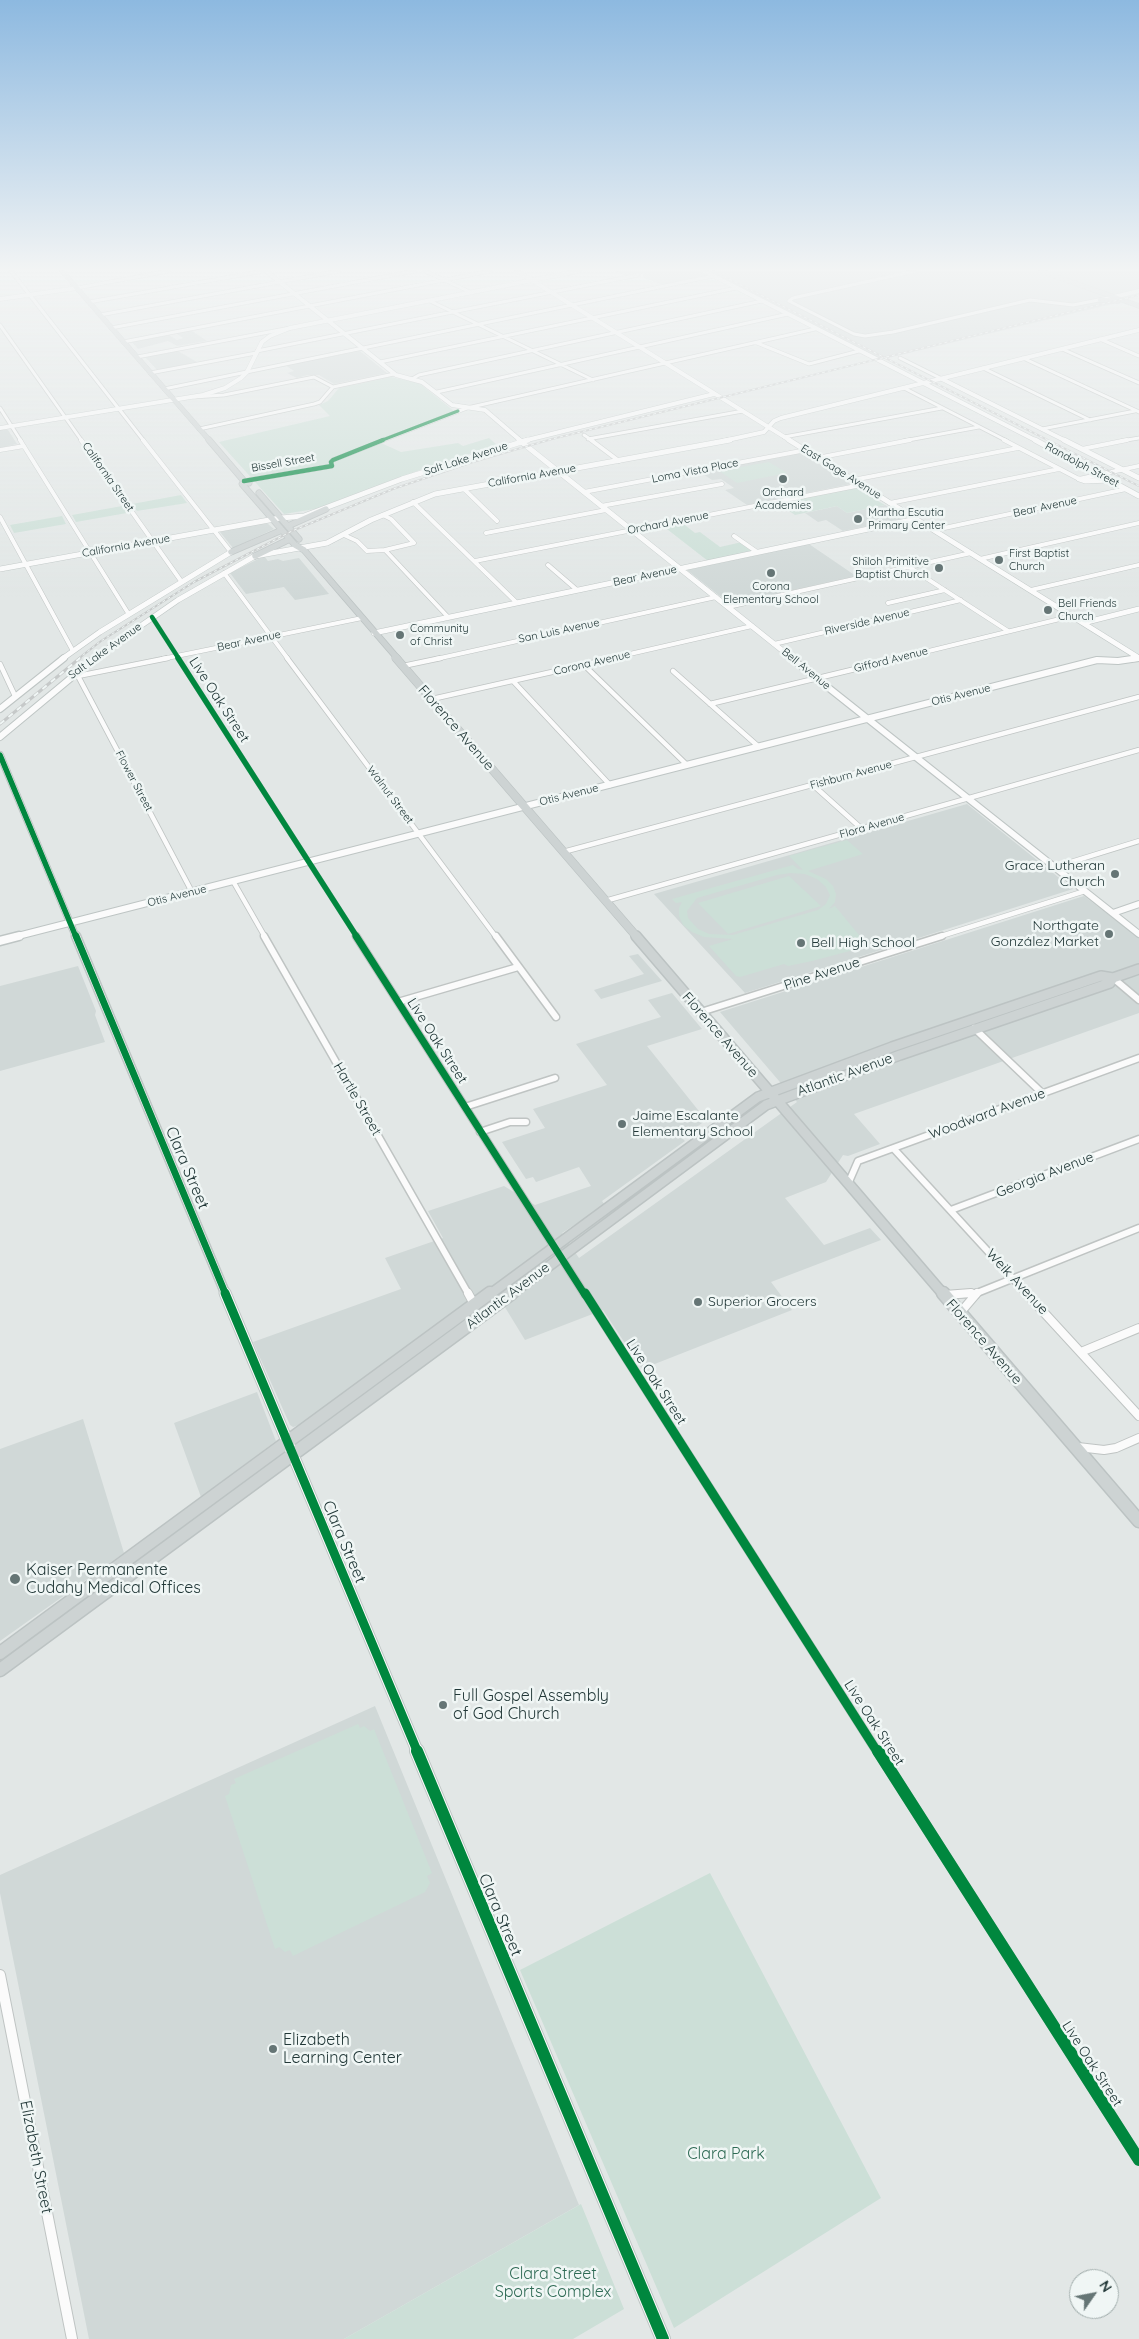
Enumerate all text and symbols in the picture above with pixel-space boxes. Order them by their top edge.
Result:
street label: Salt Lake Avenue [423,439,509,479]
street label: California Street [79,440,137,514]
street label: Randolph Street [1043,440,1121,490]
street label: East Gage Avenue [798,442,884,502]
street label: Bissell Street [250,451,316,475]
street label: Loma Vista Place [651,456,739,486]
street label: California Avenue [487,462,577,490]
marker: Orchard Academies [777,473,789,485]
place label: Orchard Academies [755,486,811,512]
street label: Bear Avenue [1012,494,1078,520]
place label: Martha Escutia Primary Center [868,506,945,532]
street label: Orchard Avenue [626,509,710,537]
marker: Martha Escutia Primary Center [852,513,864,525]
street label: California Avenue [81,532,171,560]
place label: First Baptist Church [1009,547,1069,573]
marker: First Baptist Church [993,554,1005,566]
place label: Shiloh Primitive Baptist Church [852,555,929,581]
marker: Shiloh Primitive Baptist Church [933,562,945,574]
street label: Bear Avenue [612,563,678,589]
marker: Corona Elementary School [765,567,777,579]
place label: Corona Elementary School [723,580,819,606]
place label: Bell Friends Church [1058,597,1117,623]
marker: Bell Friends Church [1042,604,1054,616]
street label: Riverside Avenue [823,606,911,638]
street label: San Luis Avenue [517,616,601,646]
street label: Salt Lake Avenue [66,620,144,682]
place label: Community of Christ [410,622,469,648]
street label: Bear Avenue [216,628,282,654]
marker: Community of Christ [394,629,406,641]
street label: Gifford Avenue [853,644,929,676]
street label: Bell Avenue [779,645,833,693]
street label: Corona Avenue [552,648,632,678]
street label: Live Oak Street [185,654,253,746]
street label: Otis Avenue [930,681,992,709]
street label: Florence Avenue [414,682,498,774]
street label: Flower Street [112,748,156,814]
street label: Fishburn Avenue [809,758,893,792]
street label: Walnut Street [364,763,416,827]
street label: Otis Avenue [538,781,600,809]
street label: Flora Avenue [838,810,906,842]
place label: Grace Lutheran Church [1005,858,1105,890]
marker: Grace Lutheran Church [1109,868,1121,880]
street label: Otis Avenue [146,882,208,910]
place label: Northgate González Market [991,918,1099,950]
marker: Northgate González Market [1103,928,1115,940]
place label: Bell High School [811,935,915,951]
marker: Bell High School [795,937,807,949]
street label: Pine Avenue [782,954,862,994]
street label: Florence Avenue [678,989,762,1081]
street label: Live Oak Street [403,995,471,1087]
street label: Atlantic Avenue [795,1050,895,1100]
street label: Hartle Street [329,1059,385,1139]
street label: Woodward Avenue [926,1085,1048,1143]
place label: Jaime Escalante Elementary School [632,1108,753,1140]
marker: Jaime Escalante Elementary School [616,1118,628,1130]
street label: Clara Street [161,1124,213,1212]
street label: Georgia Avenue [994,1149,1096,1201]
street label: Weik Avenue [982,1246,1052,1318]
street label: Atlantic Avenue [463,1259,553,1333]
place label: Superior Grocers [708,1294,817,1310]
marker: Superior Grocers [692,1296,704,1308]
street label: Florence Avenue [942,1296,1026,1388]
street label: Live Oak Street [622,1336,690,1428]
street label: Clara Street [318,1498,370,1586]
place label: Kaiser Permanente Cudahy Medical Offices [26,1560,201,1598]
marker: Kaiser Permanente Cudahy Medical Offices [8,1572,22,1586]
street label: Live Oak Street [840,1677,908,1769]
place label: Full Gospel Assembly of God Church [453,1686,609,1724]
marker: Full Gospel Assembly of God Church [437,1699,449,1711]
street label: Clara Street [474,1871,526,1959]
street label: Live Oak Street [1058,2018,1126,2110]
place label: Elizabeth Learning Center [283,2030,402,2068]
marker: Elizabeth Learning Center [267,2043,279,2055]
street label: Elizabeth Street [16,2099,56,2215]
park label: Clara Park [687,2144,765,2164]
park label: Clara Street Sports Complex [495,2264,611,2302]
north arrow [1069,2269,1119,2319]
text: N [1095,2277,1116,2296]

